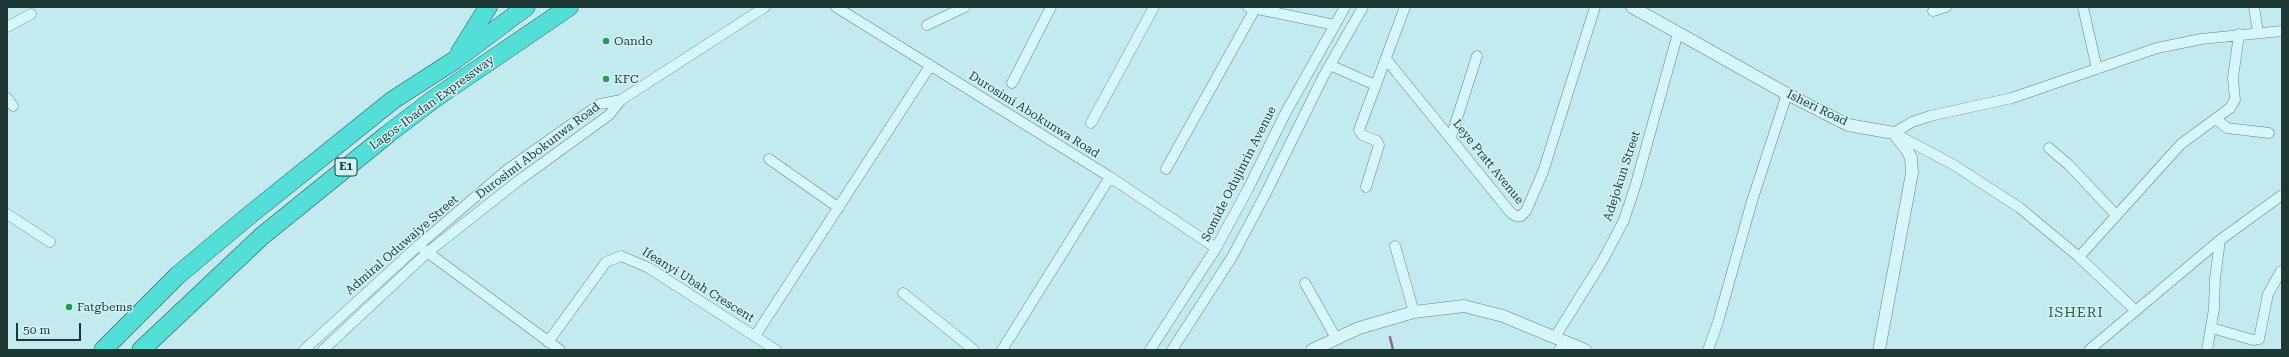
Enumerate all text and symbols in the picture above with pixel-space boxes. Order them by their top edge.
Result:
place label: Oando [614,34,653,48]
marker: Oando [601,36,611,46]
street label: Lagos-Ibadan Expressway [367,53,497,153]
street label: Durosimi Abokunwa Road [966,69,1102,161]
place label: KFC [614,72,638,86]
marker: KFC [601,74,611,84]
street label: Isheri Road [1784,87,1850,129]
street label: Durosimi Abokunwa Road [473,100,603,202]
street label: Somide Odujinrin Avenue [1199,104,1279,244]
street label: Leye Pratt Avenue [1450,117,1526,207]
street label: Adejokun Street [1601,129,1643,223]
road number: E1 [335,158,357,176]
street label: Admiral Oduwaiye Street [343,192,461,298]
street label: Ifeanyi Ubah Crescent [639,245,757,325]
place label: Fatgbems [77,300,132,314]
marker: Fatgbems [64,302,74,312]
district label: ISHERI [2048,305,2104,321]
scale bar [18,315,83,341]
text: 50 m [23,323,50,337]

